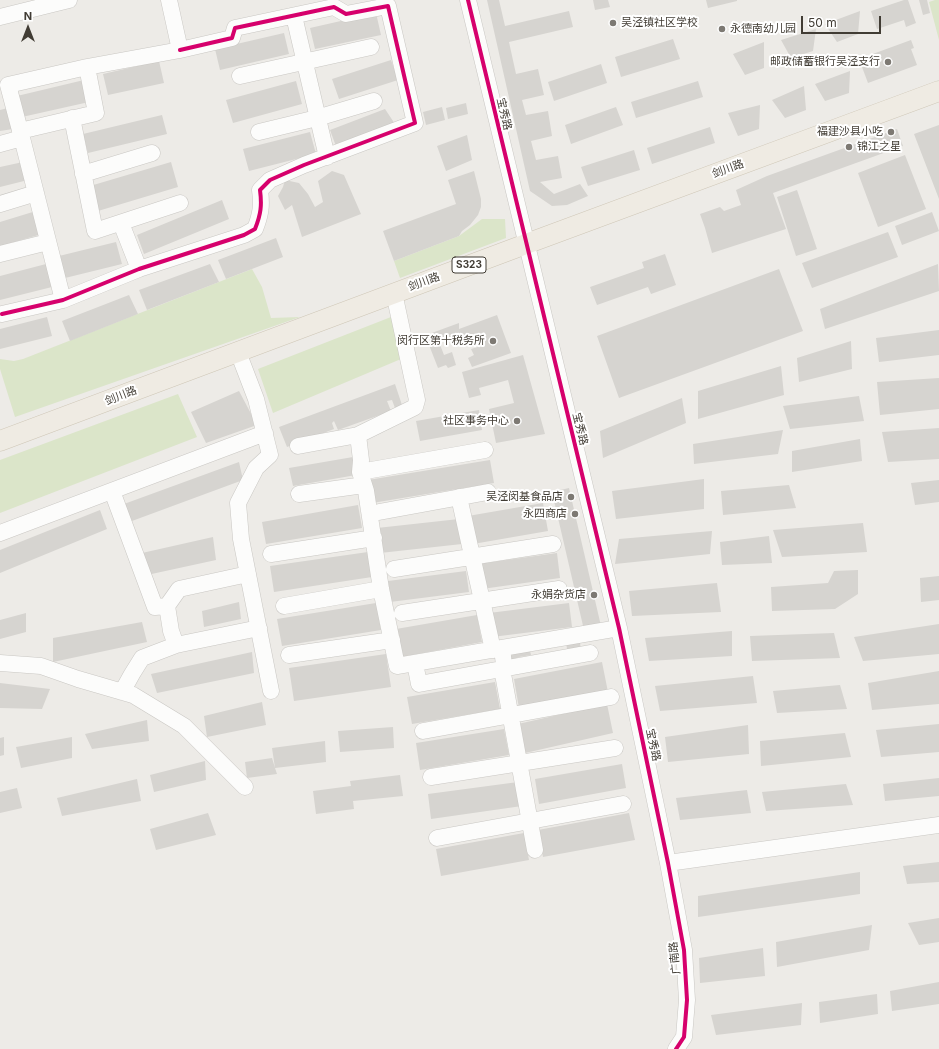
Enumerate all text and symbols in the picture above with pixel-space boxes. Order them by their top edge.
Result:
north arrow [8,8,48,48]
scale bar [803,8,883,34]
text: N [24,9,32,23]
text: 50 m [808,15,837,30]
place label: 吴泾镇社区学校 [621,16,698,30]
marker: 吴泾镇社区学校 [608,18,618,28]
place label: 永德南幼儿园 [730,22,796,36]
marker: 永德南幼儿园 [717,24,727,34]
place label: 邮政储蓄银行吴泾支行 [770,55,880,69]
marker: 邮政储蓄银行吴泾支行 [883,57,893,67]
street label: 宝秀路 [494,96,514,132]
place label: 福建沙县小吃 [817,125,883,139]
marker: 福建沙县小吃 [886,127,896,137]
place label: 锦江之星 [857,140,901,154]
marker: 锦江之星 [844,142,854,152]
street label: 剑川路 [710,157,746,181]
road number: S323 [452,257,486,273]
street label: 剑川路 [406,270,442,294]
place label: 闵行区第十税务所 [397,334,485,348]
marker: 闵行区第十税务所 [488,336,498,346]
street label: 剑川路 [103,384,139,408]
street label: 宝秀路 [570,411,590,447]
place label: 社区事务中心 [443,414,509,428]
marker: 社区事务中心 [512,416,522,426]
place label: 吴泾闵基食品店 [486,490,563,504]
marker: 吴泾闵基食品店 [566,492,576,502]
place label: 永四商店 [523,507,567,521]
marker: 永四商店 [570,509,580,519]
place label: 永娟杂货店 [531,588,586,602]
marker: 永娟杂货店 [589,590,599,600]
street label: 宝秀路 [643,727,663,763]
street label: 广南路 [667,941,683,975]

